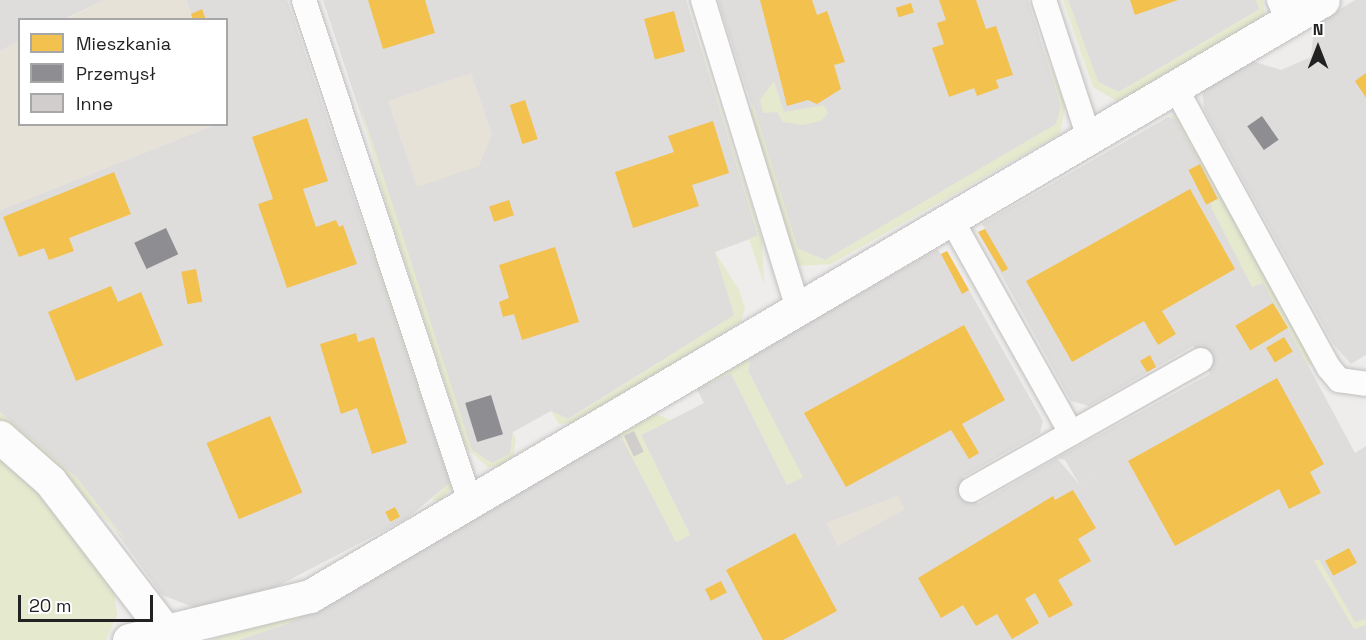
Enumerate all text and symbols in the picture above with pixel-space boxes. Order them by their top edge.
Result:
legend [18,18,228,126]
north arrow [1288,18,1348,78]
text: N [1313,19,1323,40]
text: Mieszkania [76,32,171,55]
text: Przemysł [76,62,156,85]
text: Inne [76,92,113,115]
scale bar [21,583,156,621]
text: 20 m [29,594,72,617]

